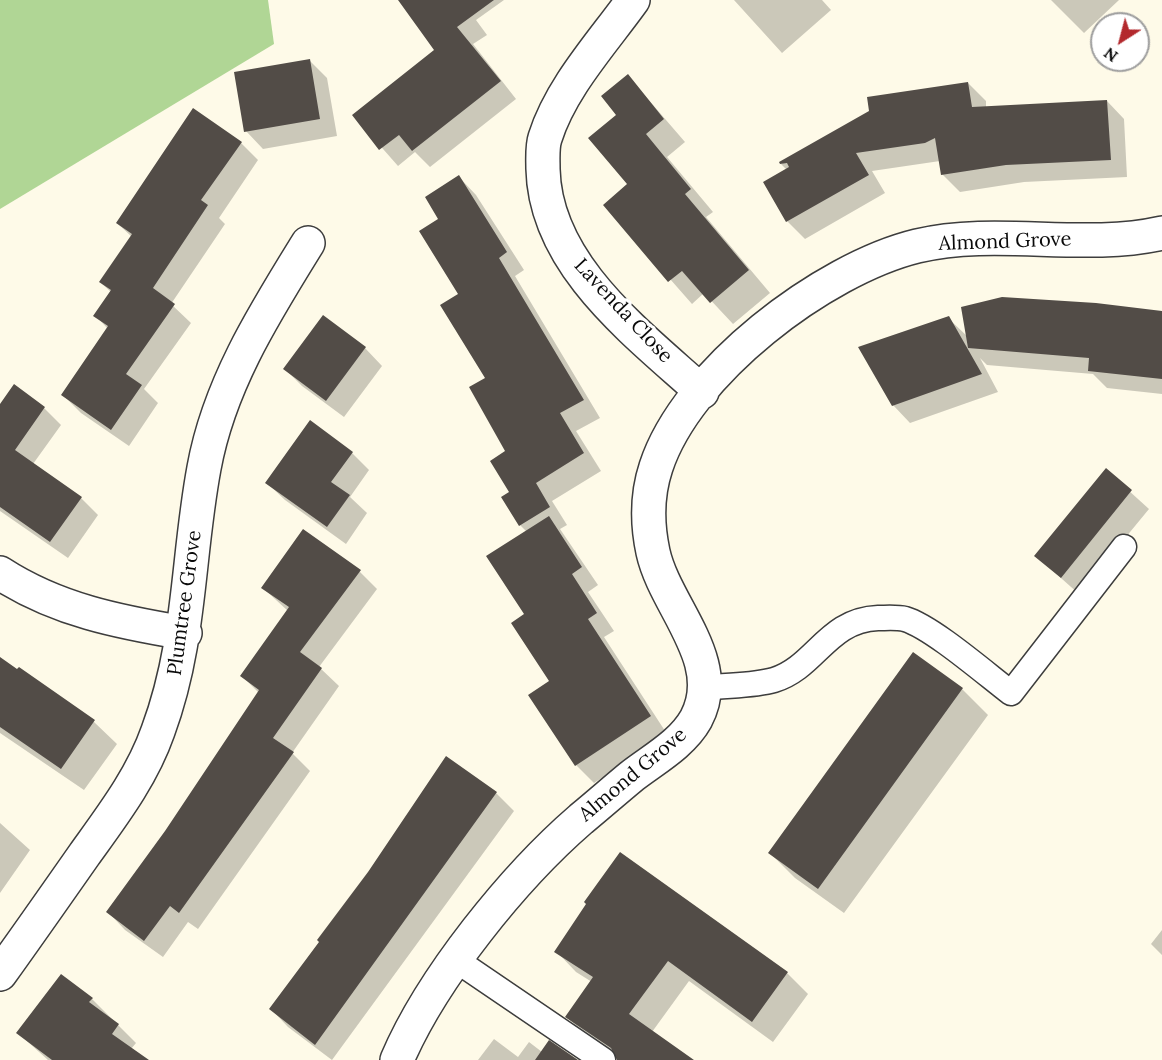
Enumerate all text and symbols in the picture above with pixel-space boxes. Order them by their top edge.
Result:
north arrow [1090,12,1150,72]
text: N [1100,43,1121,67]
street label: Almond Grove [938,228,1072,256]
street label: Lavenda Close [569,254,677,368]
street label: Plumtree Grove [163,529,207,677]
street label: Almond Grove [574,723,692,827]

